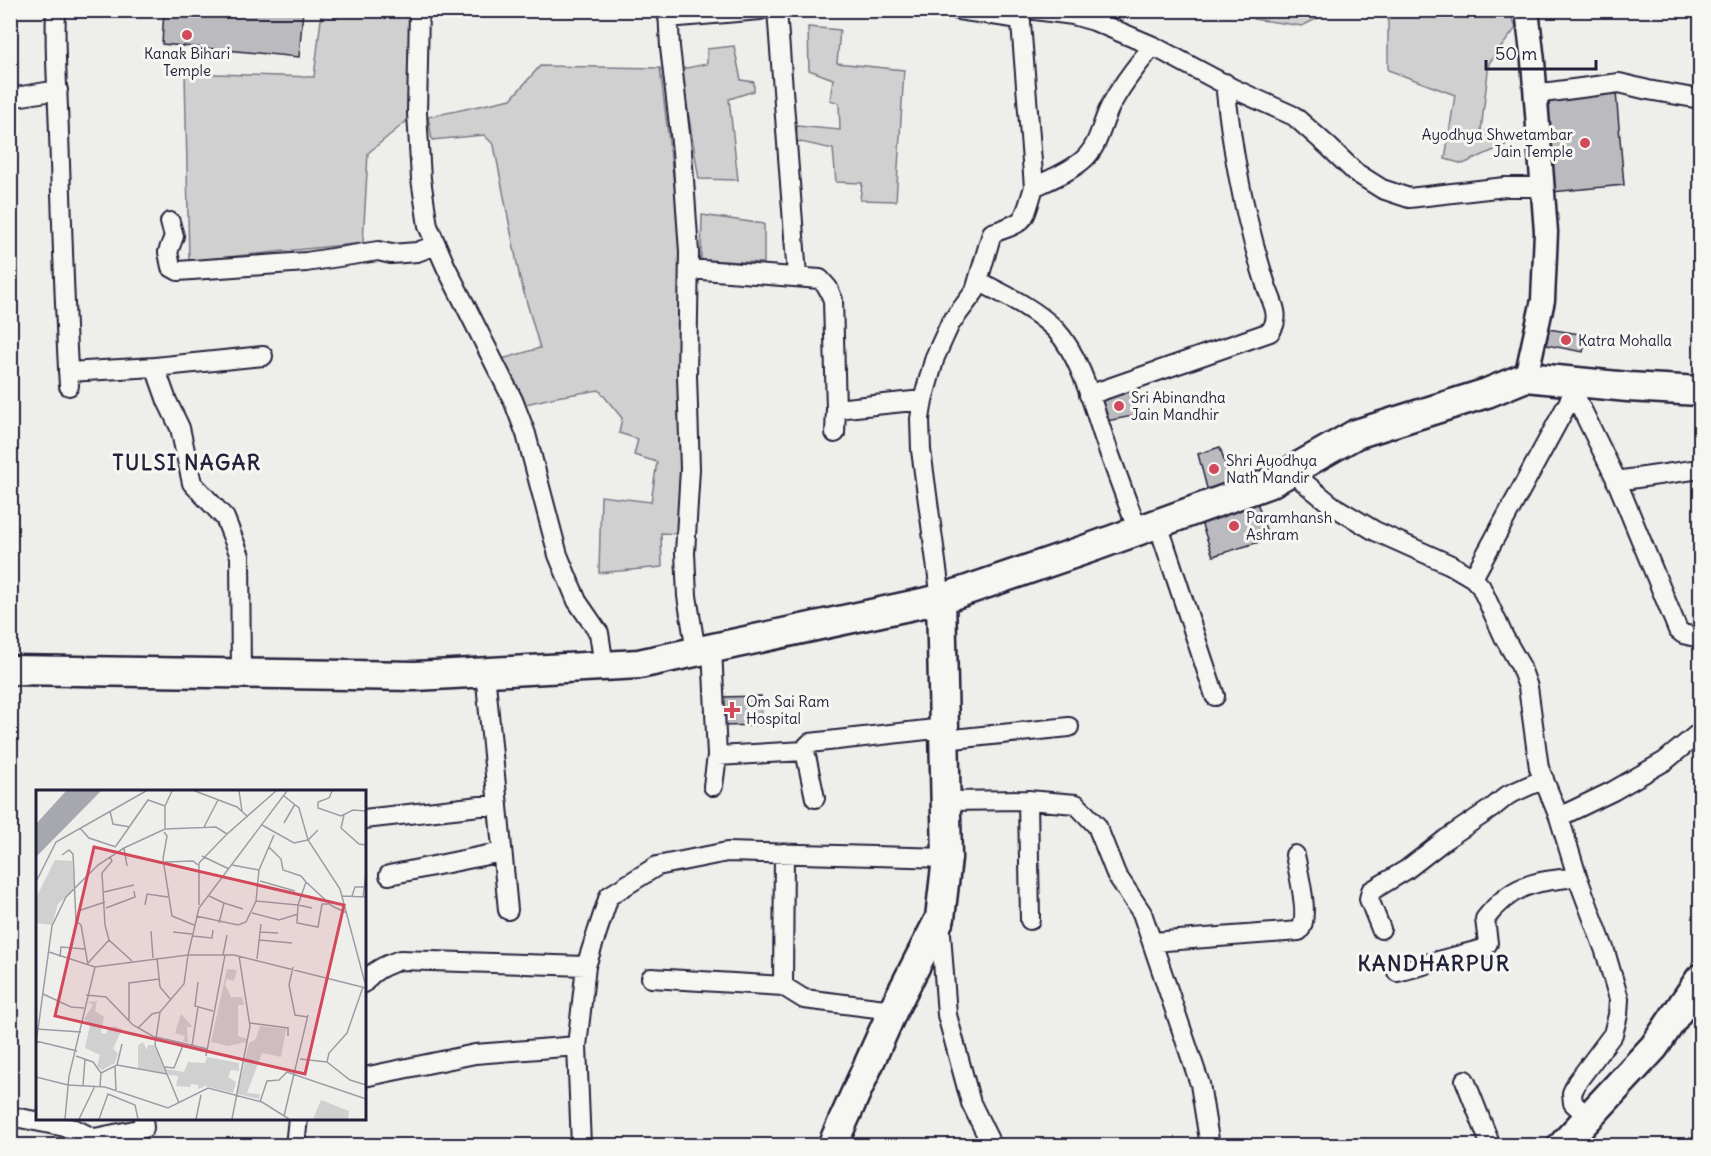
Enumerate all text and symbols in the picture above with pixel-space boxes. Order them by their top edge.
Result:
marker: Kanak Bihari Temple [180,28,194,42]
scale bar [1486,33,1596,71]
text: 50 m [1495,42,1537,65]
place label: Kanak Bihari Temple [144,44,230,80]
place label: Ayodhya Shwetambar Jain Temple [1422,125,1573,161]
marker: Ayodhya Shwetambar Jain Temple [1578,136,1592,150]
place label: Katra Mohalla [1578,331,1672,350]
marker: Katra Mohalla [1559,333,1573,347]
place label: Sri Abinandha Jain Mandhir [1131,388,1226,424]
marker: Sri Abinandha Jain Mandhir [1112,399,1126,413]
district label: TULSI NAGAR [112,449,262,476]
place label: Shri Ayodhya Nath Mandir [1226,451,1318,487]
marker: Shri Ayodhya Nath Mandir [1207,462,1221,476]
place label: Paramhansh Ashram [1246,508,1333,544]
marker: Paramhansh Ashram [1227,519,1241,533]
place label: Om Sai Ram Hospital [746,692,829,728]
marker: Om Sai Ram Hospital [723,701,741,719]
inset map [36,790,366,1120]
district label: KANDHARPUR [1357,950,1511,977]

